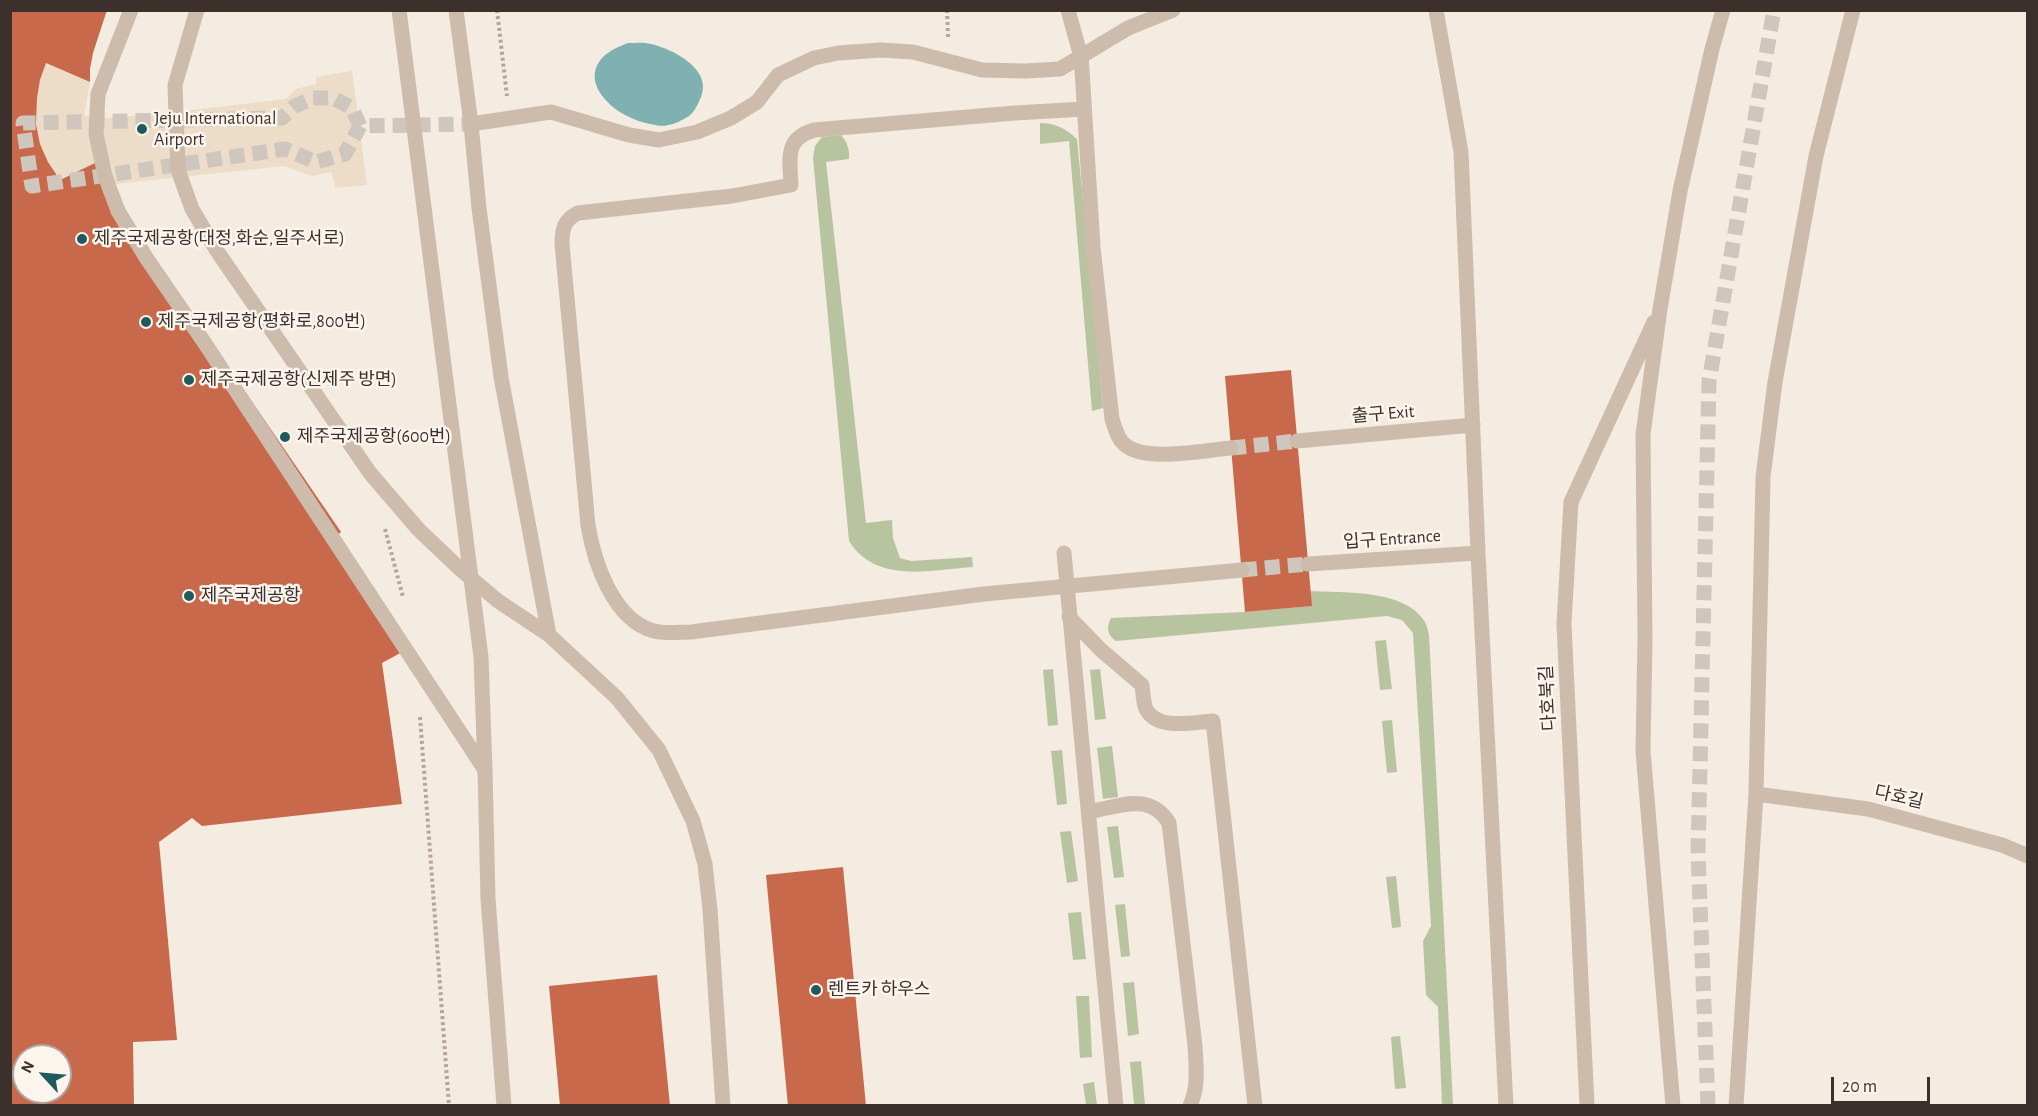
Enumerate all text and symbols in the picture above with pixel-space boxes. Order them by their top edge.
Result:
place label: Jeju International Airport [154,108,276,150]
marker: Jeju International Airport [135,122,149,136]
place label: 제주국제공항(대정,화순,일주서로) [94,228,345,250]
marker: 제주국제공항(대정,화순,일주서로) [75,232,89,246]
place label: 제주국제공항(평화로,800번) [158,311,366,333]
marker: 제주국제공항(평화로,800번) [139,315,153,329]
place label: 제주국제공항(신제주 방면) [201,369,397,391]
marker: 제주국제공항(신제주 방면) [182,373,196,387]
street label: 출구 Exit [1351,401,1415,427]
place label: 제주국제공항(600번) [297,426,451,448]
marker: 제주국제공항(600번) [278,430,292,444]
street label: 입구 Entrance [1342,525,1442,553]
place label: 제주국제공항 [201,585,300,607]
marker: 제주국제공항 [182,589,196,603]
street label: 다호북길 [1535,664,1561,732]
street label: 다호길 [1872,781,1926,813]
place label: 렌트카 하우스 [828,979,930,1001]
marker: 렌트카 하우스 [809,983,823,997]
north arrow [12,1044,72,1104]
text: N [18,1058,37,1075]
scale bar [1834,1065,1933,1103]
text: 20 m [1842,1078,1877,1096]

